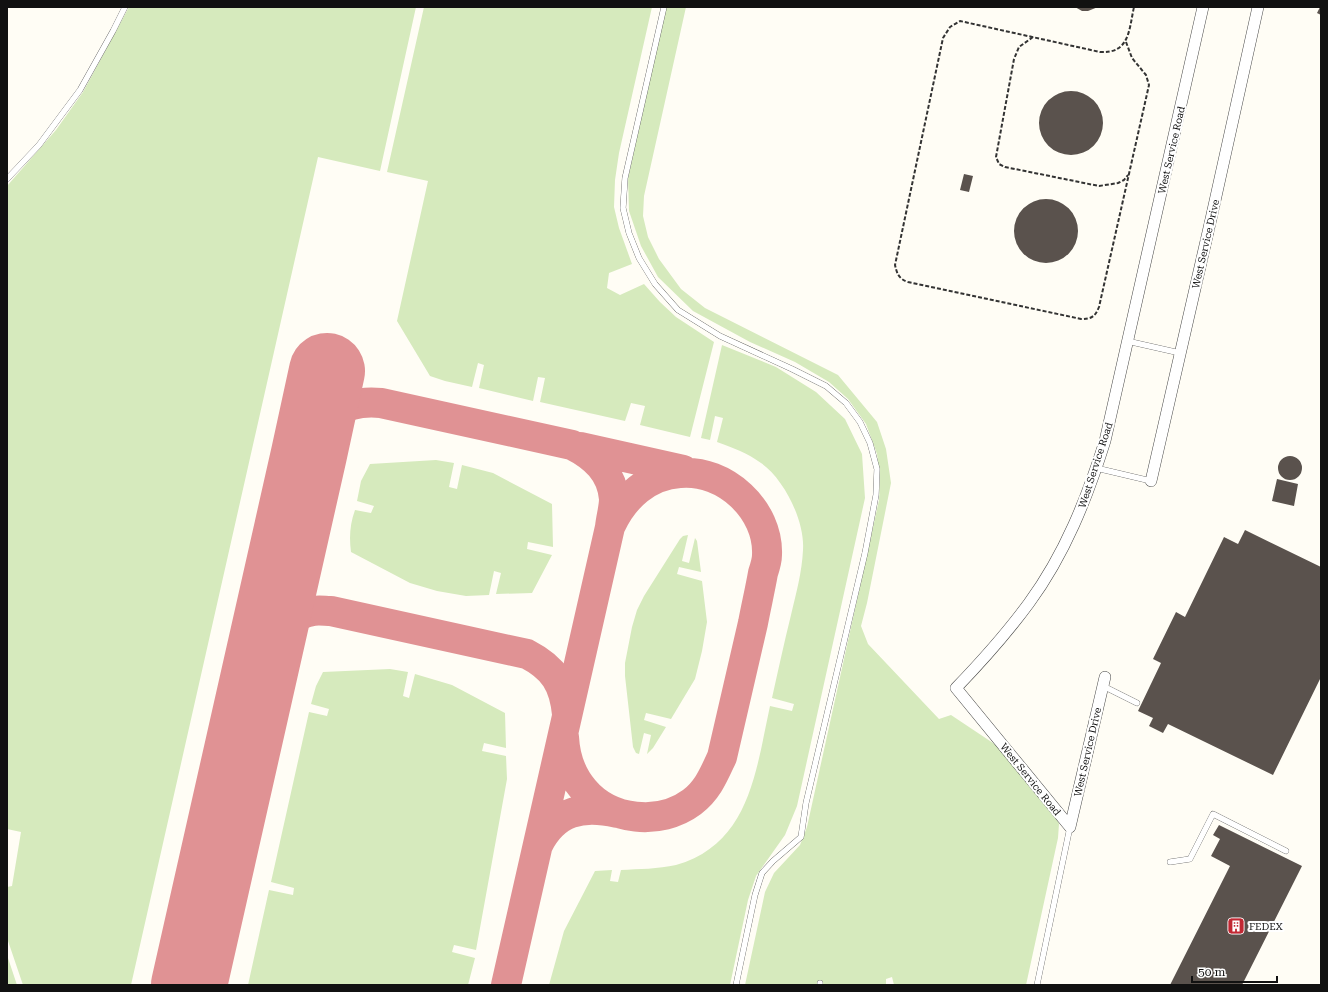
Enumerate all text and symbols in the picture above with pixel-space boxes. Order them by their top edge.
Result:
street label: West Service Road [1156,105,1187,195]
street label: West Service Drive [1190,198,1221,290]
street label: West Service Road [1076,420,1115,509]
street label: West Service Drive [1072,706,1103,798]
street label: West Service Road [998,741,1063,818]
building icon: FEDEX [1226,916,1246,936]
place label: FEDEX [1249,921,1284,932]
scale bar [1192,958,1277,984]
text: 50 m [1198,965,1225,979]

